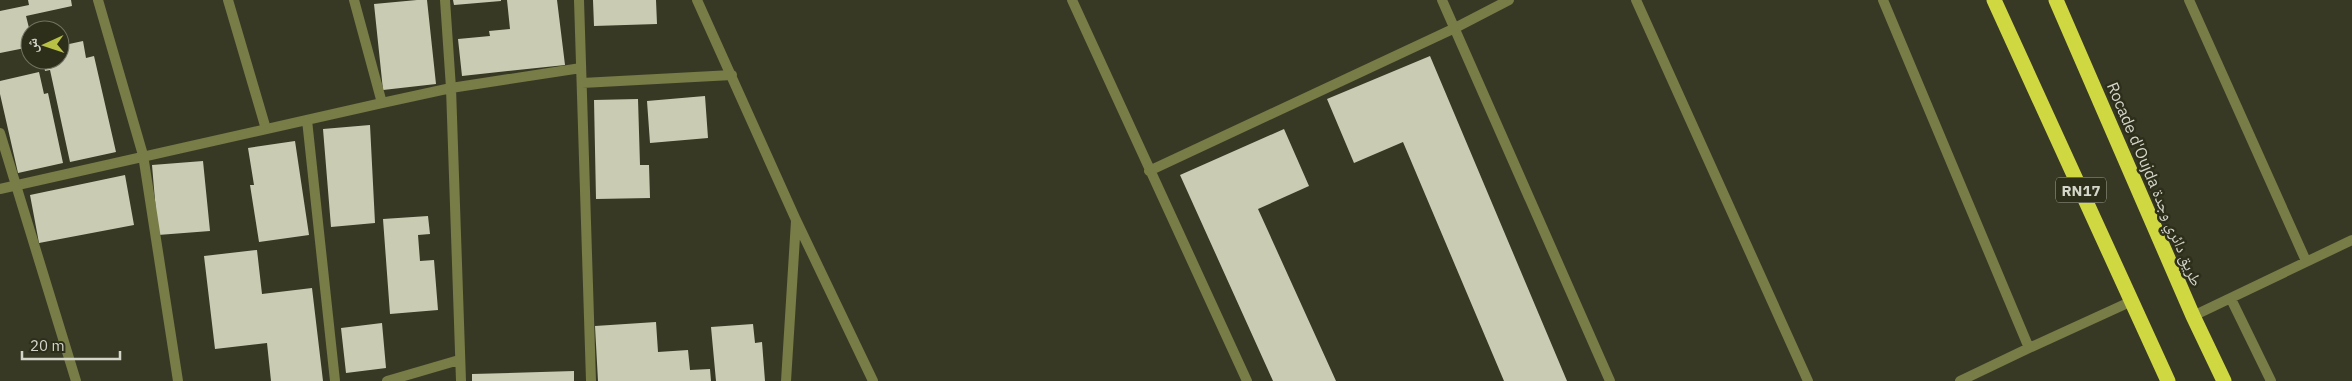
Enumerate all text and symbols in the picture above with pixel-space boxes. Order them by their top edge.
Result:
north arrow [20,20,70,70]
text: ش [23,38,41,54]
street label: Rocade d'Oujda طريق دائري وجدة [2100,79,2207,290]
road number: RN17 [2056,178,2106,202]
scale bar [22,328,120,360]
text: 20 m [30,336,65,355]

